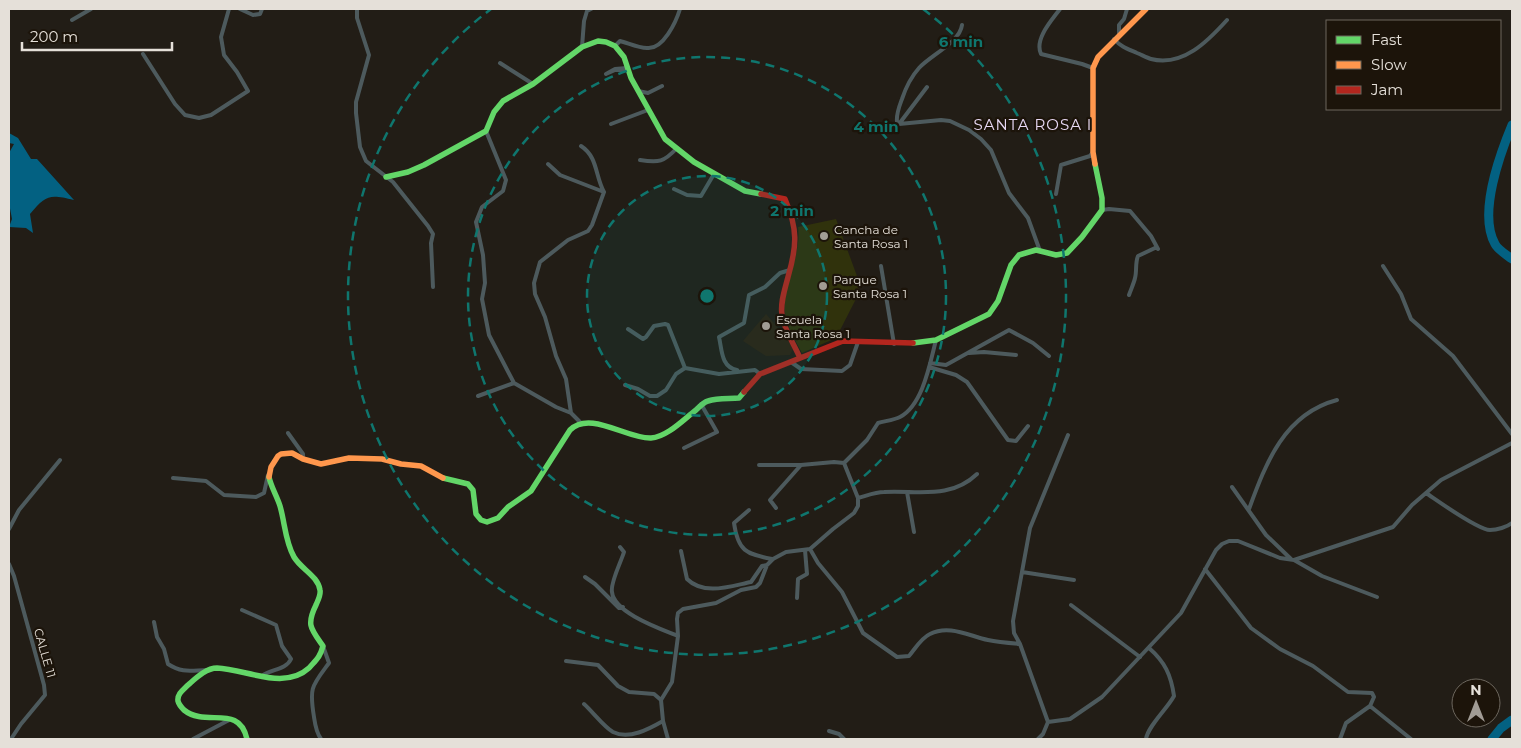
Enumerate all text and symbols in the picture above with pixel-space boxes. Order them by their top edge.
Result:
scale bar [22,20,172,52]
legend [1326,20,1501,110]
text: 200 m [30,27,78,46]
text: Fast [1371,30,1402,49]
text: 6 min [939,32,983,51]
text: Slow [1371,55,1407,74]
text: Jam [1370,80,1403,99]
district label: SANTA ROSA I [974,115,1092,134]
text: 4 min [853,117,899,136]
text: 2 min [770,201,814,220]
place label: Cancha de Santa Rosa 1 [834,222,908,251]
marker: Cancha de Santa Rosa 1 [818,230,830,242]
place label: Parque Santa Rosa 1 [833,272,907,301]
marker: Parque Santa Rosa 1 [817,280,829,292]
centre of rings [698,287,716,305]
place label: Escuela Santa Rosa 1 [776,312,850,341]
marker: Escuela Santa Rosa 1 [760,320,772,332]
street label: CALLE 11 [31,626,59,680]
north arrow [1451,678,1501,728]
text: N [1470,681,1482,699]

